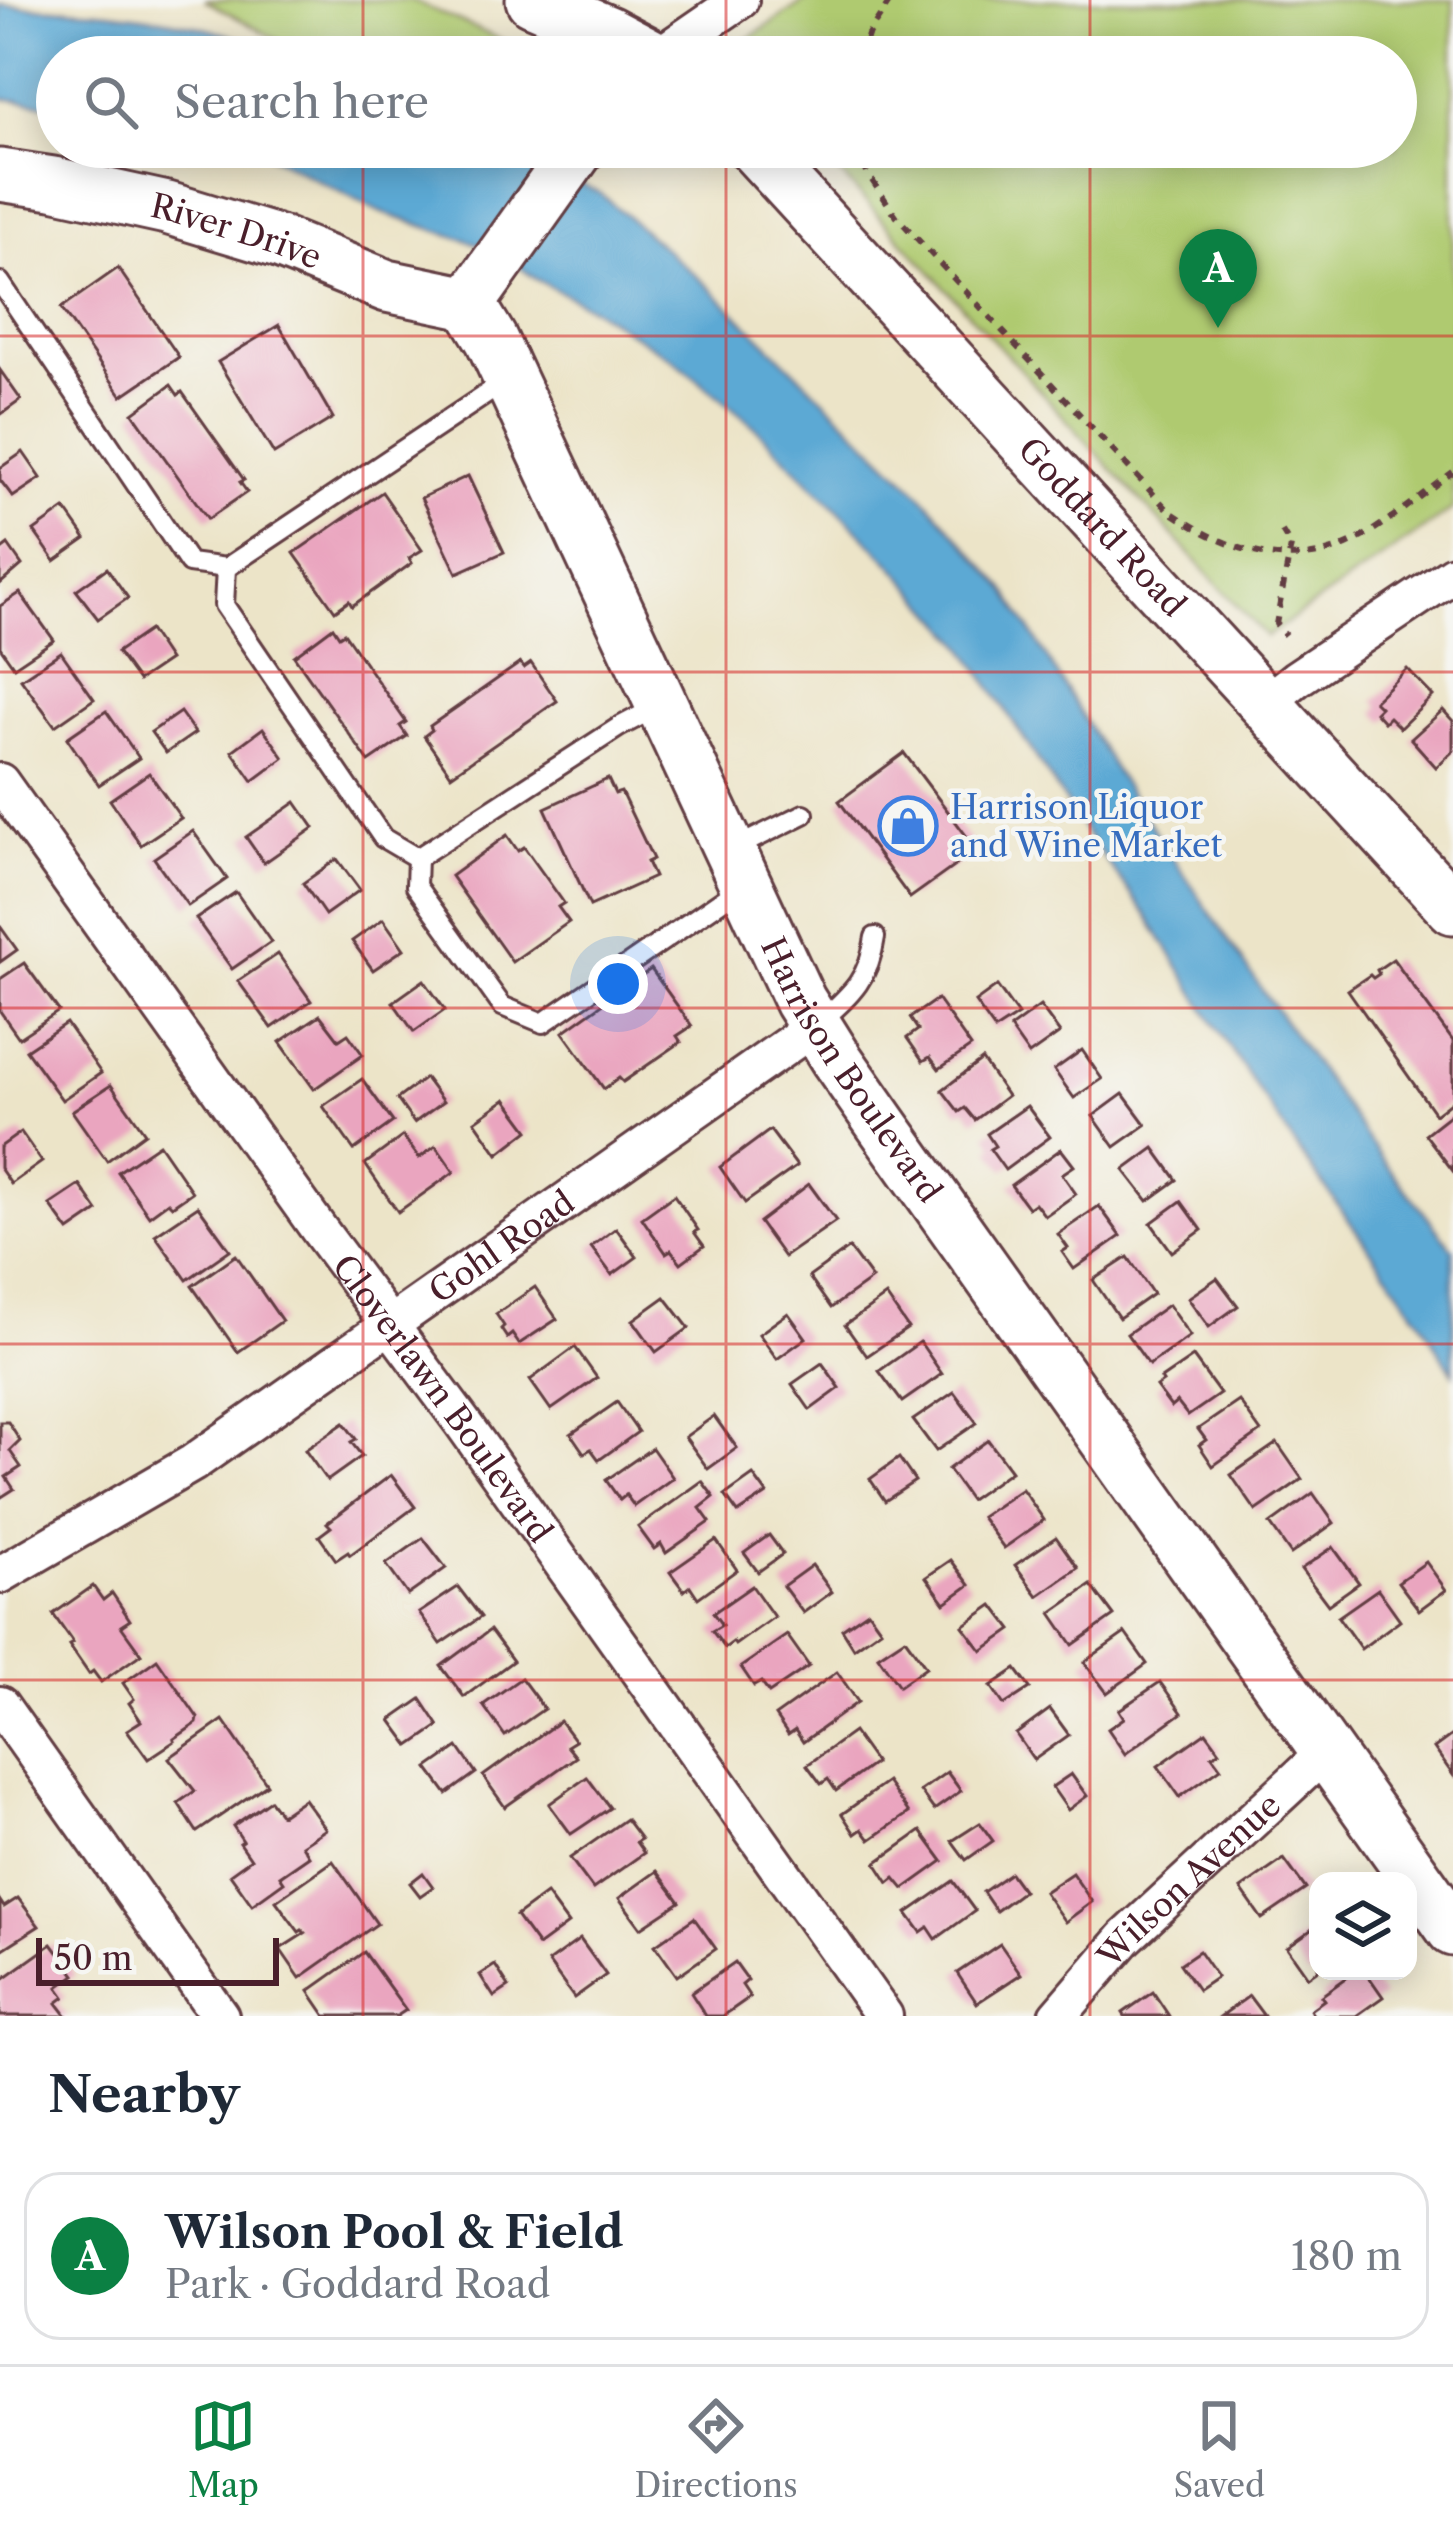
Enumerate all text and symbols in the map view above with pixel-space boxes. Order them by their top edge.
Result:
search box [36,36,1417,168]
icon: search [78,69,144,135]
text: Search here [174,74,429,130]
street label: River Drive [147,185,327,278]
pin: A [1179,229,1257,328]
street label: Goddard Road [1010,429,1194,625]
place label: Harrison Liquor and Wine Market [950,787,1222,866]
shop icon: Harrison Liquor and Wine Market [877,795,939,857]
street label: Harrison Boulevard [752,931,951,1210]
your location [588,954,648,1014]
street label: Gohl Road [421,1182,582,1312]
street label: Cloverlawn Boulevard [324,1247,561,1551]
street label: Wilson Avenue [1088,1785,1289,1977]
map controls [1309,1872,1417,1980]
button: layers [1309,1872,1417,1980]
scale bar [36,1932,279,1985]
text: 50 m [54,1938,132,1979]
text: Nearby [48,2063,240,2125]
text: Wilson Pool & Field [165,2204,624,2260]
text: A [75,2232,105,2280]
text: 180 m [1291,2232,1402,2280]
text: Park · Goddard Road [165,2260,551,2308]
tab: Map [188,2393,259,2506]
tab: Directions [635,2393,798,2506]
tab: Saved [1173,2393,1265,2506]

